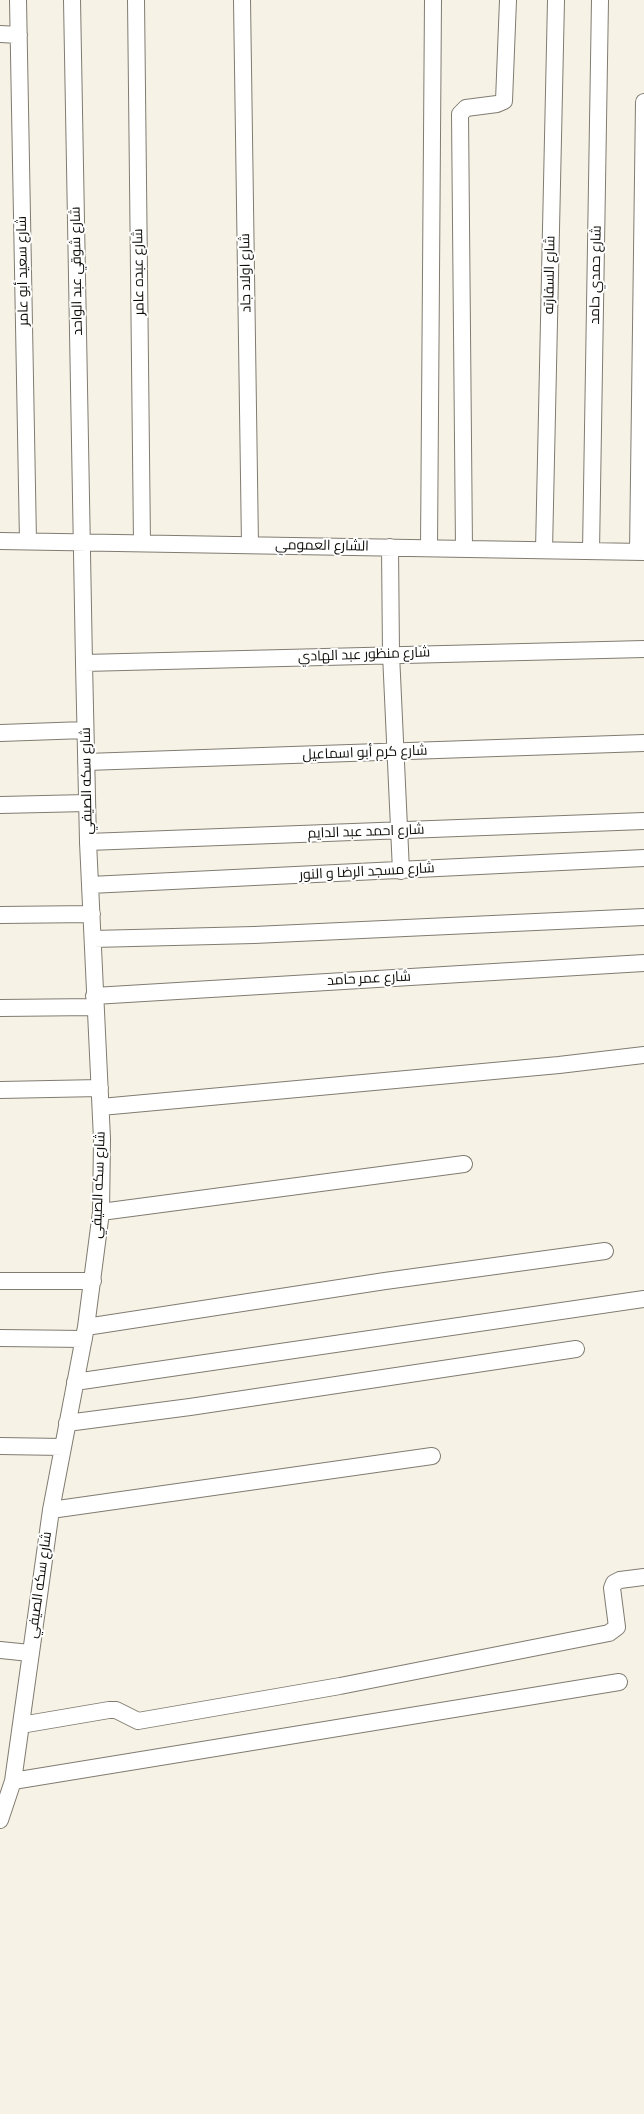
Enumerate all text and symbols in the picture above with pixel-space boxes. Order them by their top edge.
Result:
street label: شارع شوقي عبد الواحد [67,206,87,336]
street label: شارع سعيد أبو عامر [14,216,32,326]
street label: شارع حمدي حامد [587,225,605,325]
street label: شارع عبده عامر [130,228,148,316]
street label: شارع اولاد جاد [237,233,255,313]
street label: شارع السفارته [541,236,559,314]
street label: الشارع العمومي [275,537,369,555]
street label: شارع منظور عبد الهادي [298,644,430,666]
street label: شارع سكه الصيفي [78,727,96,835]
street label: شارع كرم أبو اسماعيل [302,742,428,764]
street label: شارع احمد عبد الدايم [307,822,425,842]
street label: شارع مسجد الرضا و النور [299,860,435,884]
street label: شارع عمر حامد [327,968,411,990]
street label: شارع سكه الصيفي [89,1131,109,1239]
street label: شارع سكه الصيفي [24,1531,56,1639]

